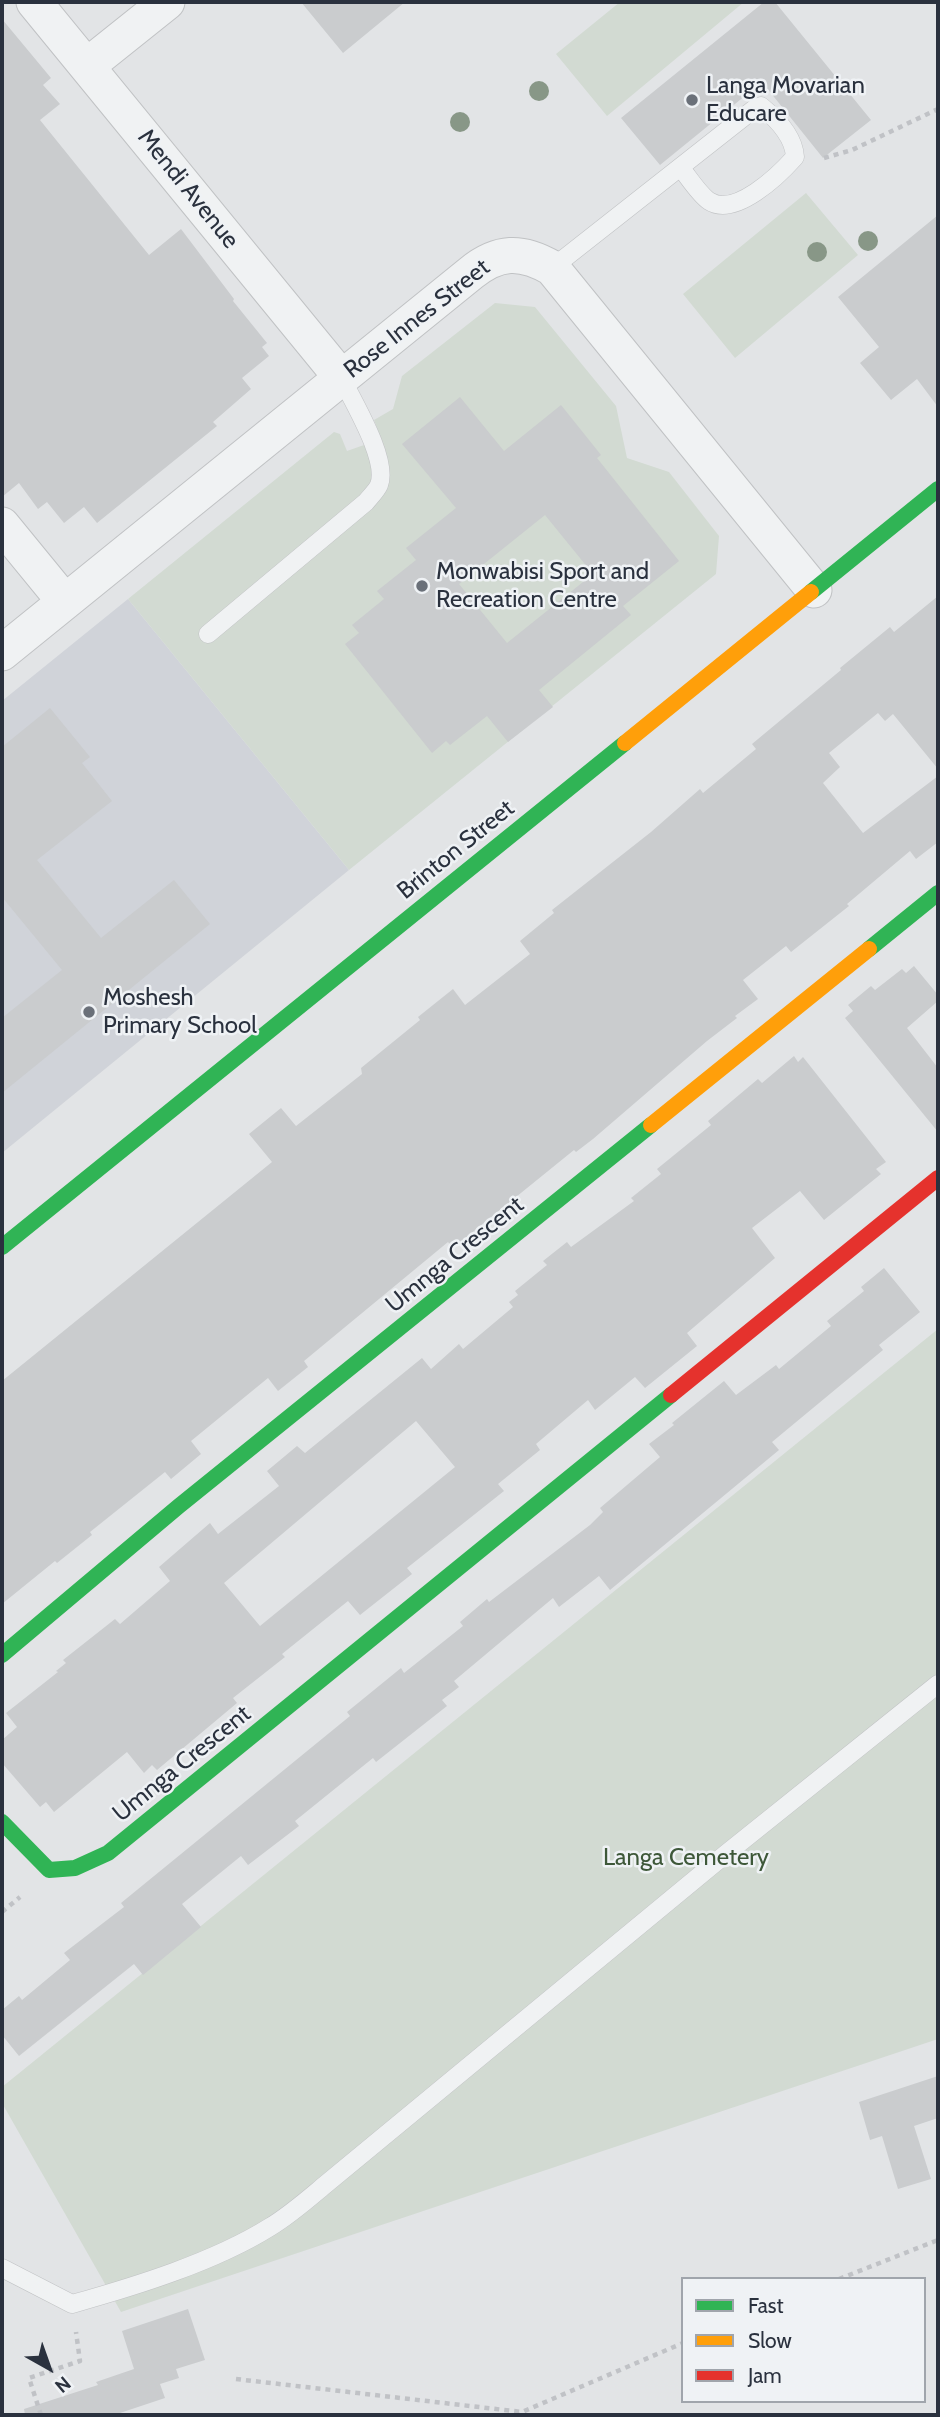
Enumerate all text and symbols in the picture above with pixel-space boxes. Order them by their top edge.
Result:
place label: Langa Movarian Educare [706,72,865,128]
marker: Langa Movarian Educare [684,92,700,108]
street label: Mendi Avenue [131,124,245,254]
street label: Rose Innes Street [338,253,496,385]
place label: Monwabisi Sport and Recreation Centre [436,558,649,614]
marker: Monwabisi Sport and Recreation Centre [414,578,430,594]
street label: Brinton Street [392,794,520,906]
place label: Moshesh Primary School [103,984,257,1040]
marker: Moshesh Primary School [81,1004,97,1020]
street label: Umnga Crescent [380,1191,530,1319]
street label: Umnga Crescent [107,1700,257,1828]
park label: Langa Cemetery [603,1844,769,1872]
legend [681,2277,926,2403]
text: Fast [748,2293,784,2318]
text: Slow [748,2328,792,2353]
north arrow [14,2333,84,2403]
text: Jam [748,2363,782,2388]
text: N [50,2371,75,2398]

